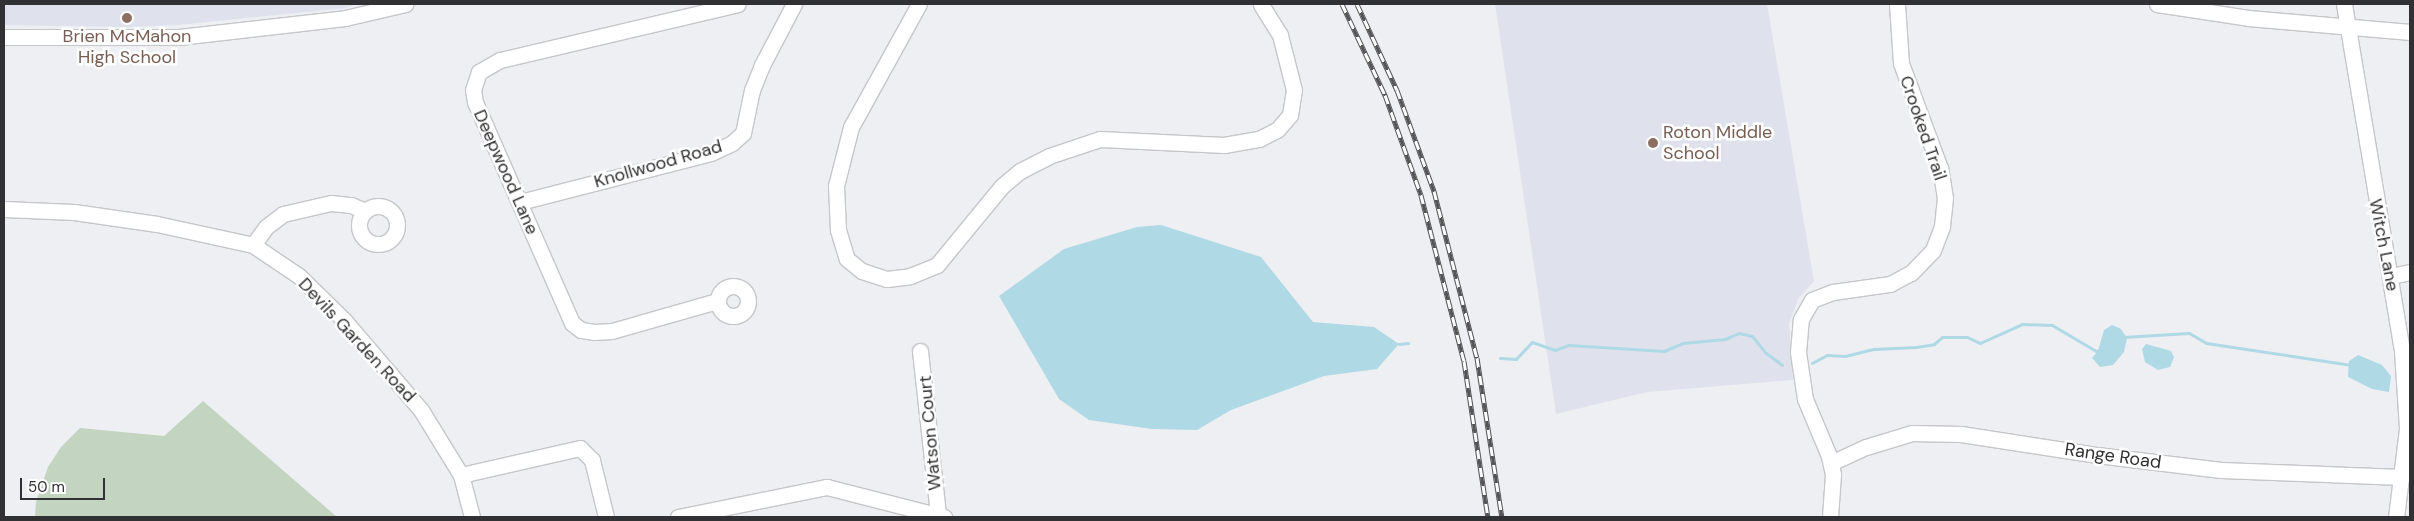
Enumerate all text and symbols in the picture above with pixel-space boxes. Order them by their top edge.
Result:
marker: Brien McMahon High School [121,12,133,24]
place label: Brien McMahon High School [63,26,191,68]
street label: Crooked Trail [1895,73,1951,183]
street label: Deepwood Lane [469,106,543,238]
place label: Roton Middle School [1663,122,1772,164]
street label: Knollwood Road [591,135,725,193]
marker: Roton Middle School [1647,137,1659,149]
street label: Witch Lane [2364,197,2404,293]
street label: Devils Garden Road [294,273,420,407]
street label: Watson Court [914,374,946,492]
street label: Range Road [2063,439,2163,473]
scale bar [22,468,108,500]
text: 50 m [28,477,65,497]

